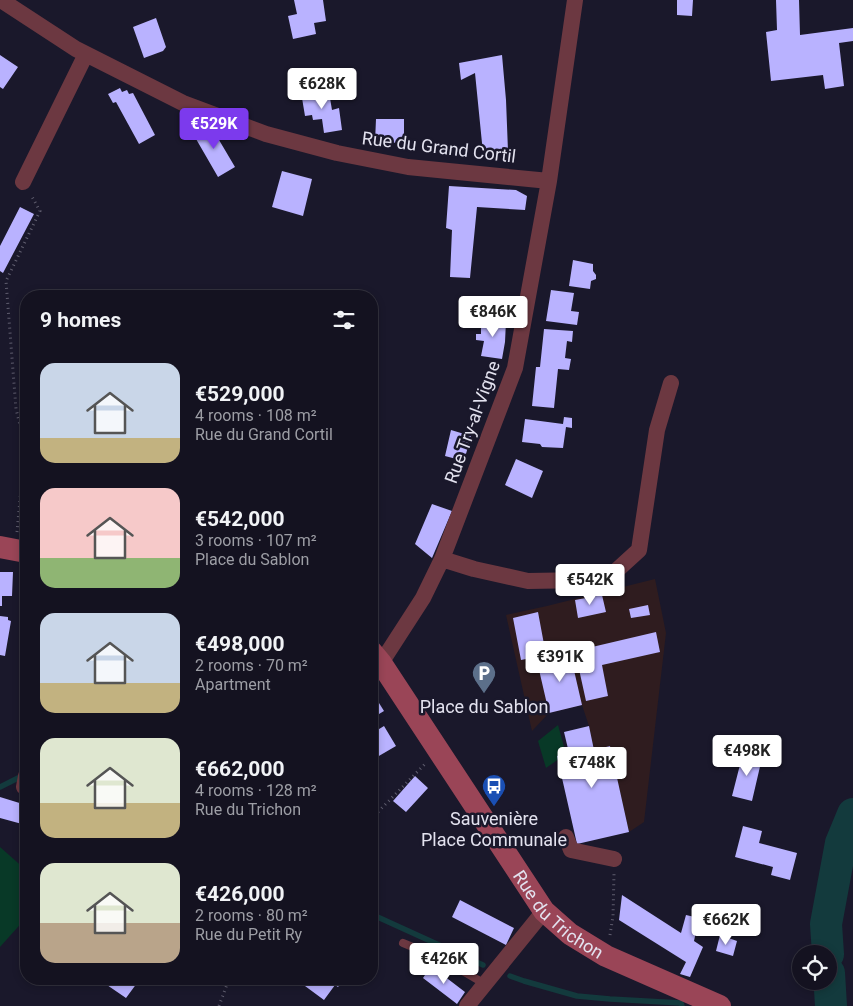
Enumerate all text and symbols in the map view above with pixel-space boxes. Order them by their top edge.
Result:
pin: €628K [287,68,357,110]
text: €628K [299,74,345,93]
pin: €529K [179,108,249,150]
text: €529K [191,114,237,133]
street label: Rue du Grand Cortil [361,127,517,167]
pin: €846K [458,296,528,338]
text: €846K [470,302,516,321]
icon: filters [330,306,358,334]
text: 9 homes [40,308,121,332]
street label: Rue Try-al-Vigne [440,358,504,486]
text: €529,000 [195,382,285,406]
icon: home [80,383,140,443]
text: 4 rooms · 108 m² [195,406,317,425]
text: Rue du Grand Cortil [195,425,333,444]
text: €542,000 [195,507,285,531]
icon: home [80,508,140,568]
text: 3 rooms · 107 m² [195,531,317,550]
text: Place du Sablon [195,550,309,569]
pin: €542K [555,564,625,606]
text: €542K [567,570,613,589]
text: €498,000 [195,632,285,656]
icon: home [80,633,140,693]
pin: €391K [525,640,595,683]
text: €391K [537,647,583,666]
text: 2 rooms · 70 m² [195,656,308,675]
parking icon: Place du Sablon [471,660,497,694]
text: Apartment [195,675,271,694]
place label: Place du Sablon [420,696,548,717]
pin: €498K [712,734,782,777]
text: €498K [724,741,770,760]
pin: €748K [557,746,627,789]
text: €748K [569,753,615,772]
text: €662,000 [195,757,285,781]
icon: home [80,758,140,818]
bus stop icon: Sauvenière Place Communale [481,773,507,807]
text: 4 rooms · 128 m² [195,781,317,800]
text: Rue du Trichon [195,800,301,819]
place label: Sauvenière Place Communale [421,808,567,850]
street label: Rue du Trichon [509,866,608,963]
text: €426,000 [195,882,285,906]
icon: home [80,883,140,943]
pin: €662K [691,904,761,946]
text: 2 rooms · 80 m² [195,906,308,925]
text: €662K [703,910,749,929]
text: Rue du Petit Ry [195,925,302,944]
pin: €426K [409,942,479,985]
map controls [792,945,837,990]
button: locate [792,945,837,990]
text: €426K [421,949,467,968]

